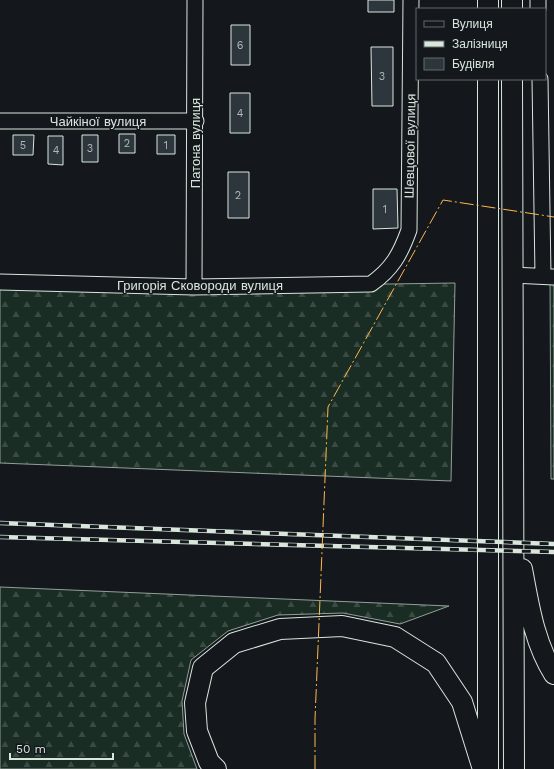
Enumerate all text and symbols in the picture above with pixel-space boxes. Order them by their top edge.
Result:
legend [416,8,546,80]
text: Вулиця [452,17,493,31]
text: Залізниця [452,37,508,51]
house number: 6 [237,39,244,52]
text: Будівля [452,57,494,71]
house number: 3 [379,70,385,83]
street label: Шевцової вулиця [402,93,418,199]
street label: Патона вулиця [188,98,203,188]
house number: 4 [237,107,244,120]
street label: Чайкіної вулиця [50,114,146,129]
house number: 2 [124,137,130,150]
house number: 5 [20,139,26,152]
house number: 1 [164,139,168,152]
house number: 3 [87,142,93,155]
house number: 4 [53,144,60,157]
house number: 2 [235,189,241,202]
house number: 1 [383,203,387,216]
street label: Григорія Сковороди вулиця [117,278,283,293]
scale bar [10,735,113,761]
text: 50 m [16,742,46,756]

